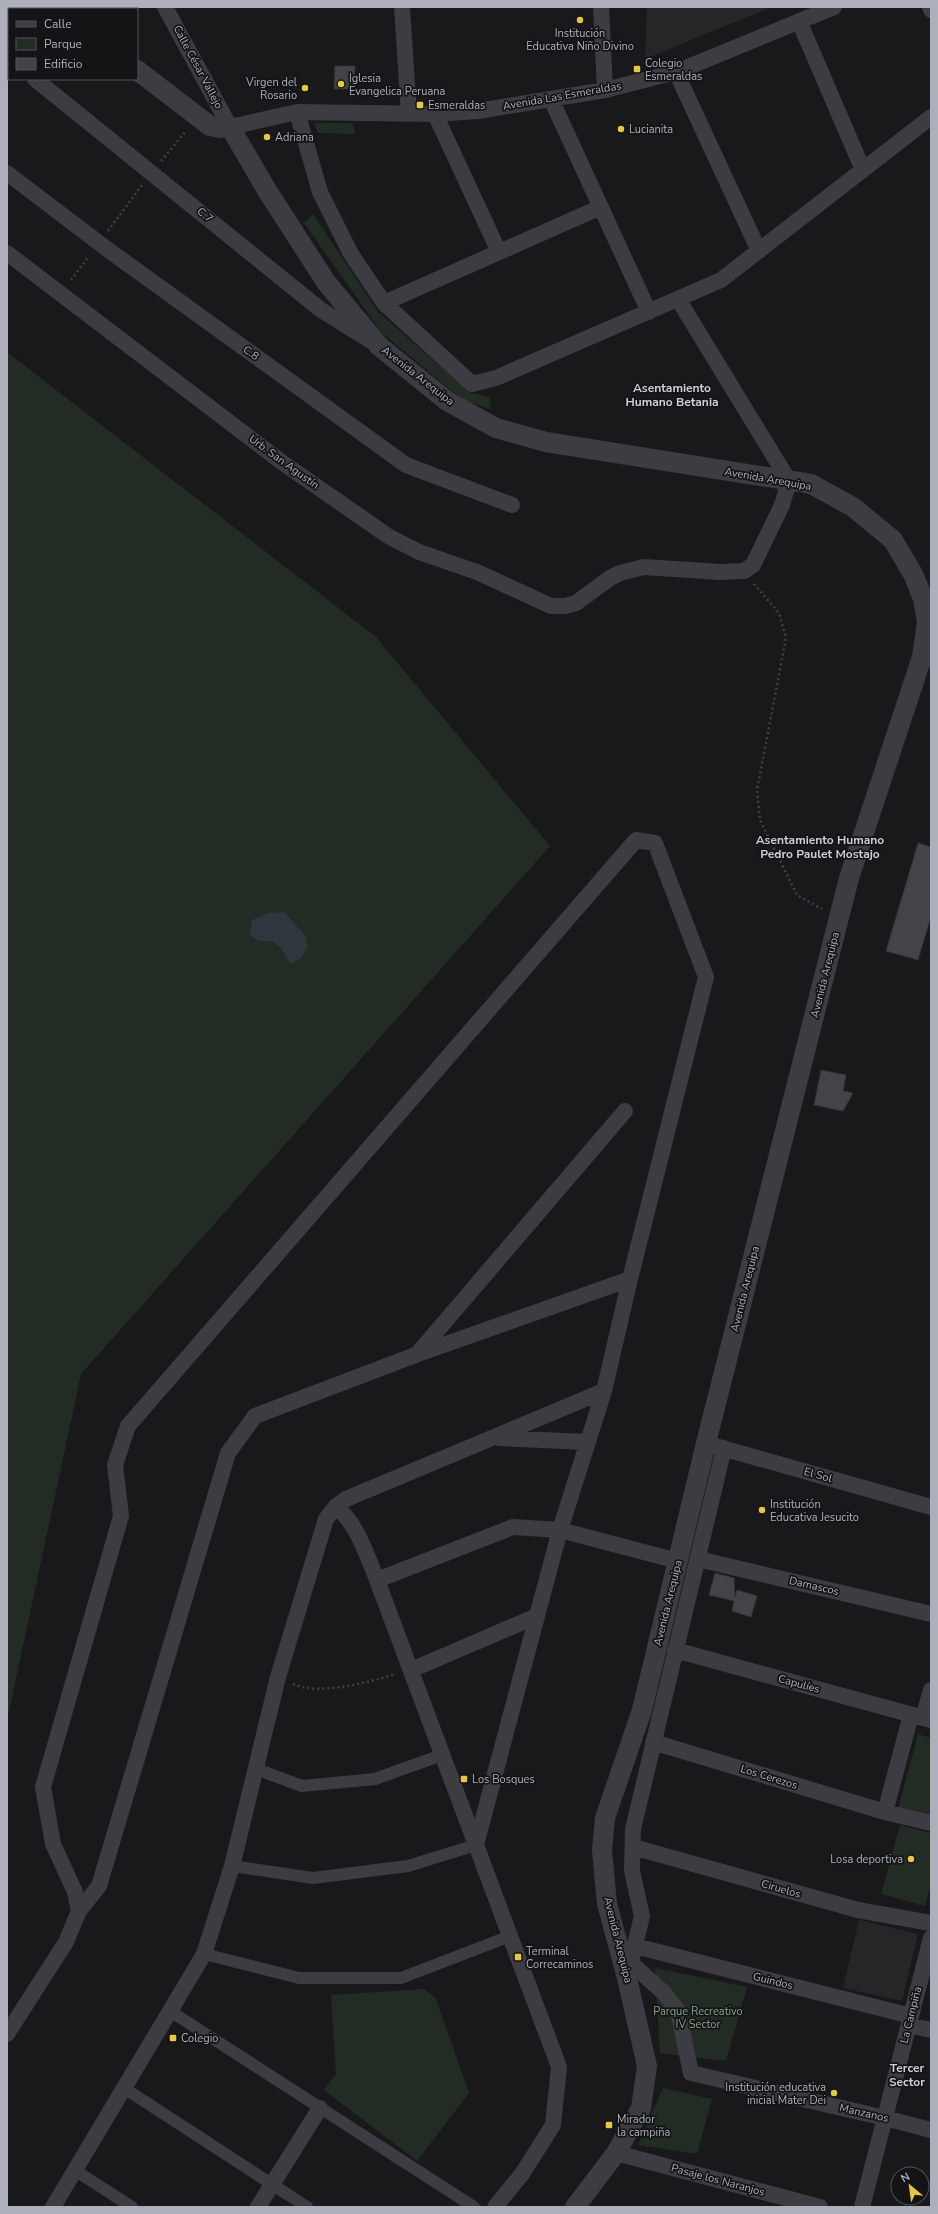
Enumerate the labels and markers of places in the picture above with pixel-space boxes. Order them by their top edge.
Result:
marker: Institución Educativa Niño Divino [575,15,585,25]
place label: Institución Educativa Niño Divino [526,26,634,54]
place label: Colegio Esmeraldas [645,56,702,84]
marker: Colegio Esmeraldas [632,64,642,74]
place label: Iglesia Evangelica Peruana [349,71,446,99]
place label: Virgen del Rosario [245,75,298,103]
marker: Iglesia Evangelica Peruana [336,79,346,89]
marker: Virgen del Rosario [300,83,310,93]
place label: Esmeraldas [428,98,485,113]
marker: Esmeraldas [415,100,425,110]
place label: Lucianita [629,122,673,137]
marker: Lucianita [616,124,626,134]
place label: Adriana [275,130,314,145]
marker: Adriana [262,132,272,142]
place label: Institución Educativa Jesucito [770,1497,859,1525]
marker: Institución Educativa Jesucito [757,1505,767,1515]
place label: Los Bosques [472,1772,535,1787]
marker: Los Bosques [459,1774,469,1784]
place label: Losa deportiva [830,1852,903,1867]
marker: Losa deportiva [906,1854,916,1864]
place label: Terminal Correcaminos [526,1944,593,1972]
marker: Terminal Correcaminos [513,1952,523,1962]
place label: Colegio [181,2031,218,2046]
marker: Colegio [168,2033,178,2043]
place label: Institución educativa inicial Mater Dei [725,2080,826,2108]
marker: Institución educativa inicial Mater Dei [829,2088,839,2098]
place label: Mirador la campiña [617,2112,670,2140]
marker: Mirador la campiña [604,2120,614,2130]

